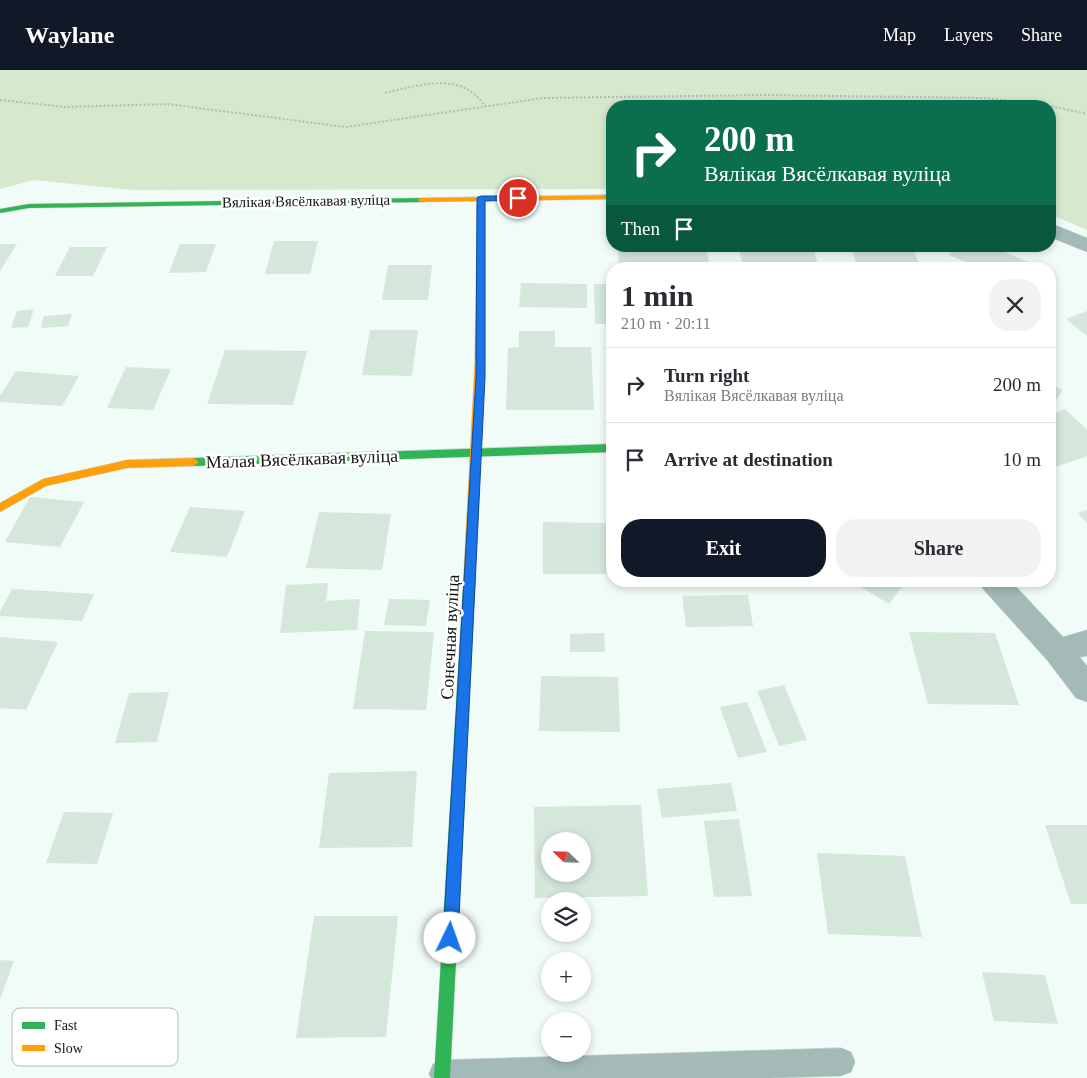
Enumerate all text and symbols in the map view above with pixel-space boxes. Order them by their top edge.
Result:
text: Waylane [25,22,114,48]
text: Map [883,25,916,45]
text: Layers [944,25,993,45]
text: Share [1021,25,1062,45]
icon: right [621,120,686,185]
text: 200 m [704,120,794,159]
text: Вялікая Вясёлкавая вуліца [704,161,951,186]
pin [497,177,539,219]
icon: arrive [504,184,532,212]
street label: Вялікая Вясёлкавая вуліца [222,192,391,210]
icon: arrive [670,215,698,243]
text: Then [621,218,660,239]
text: 1 min [621,279,694,312]
button: close [989,279,1041,331]
text: 210 m · 20:11 [621,315,711,332]
text: Turn right [664,365,749,386]
icon: right [621,371,649,399]
text: 200 m [993,374,1041,395]
text: Вялікая Вясёлкавая вуліца [664,387,844,404]
street label: Малая Вясёлкавая вуліца [206,446,398,472]
icon: arrive [621,446,649,474]
text: Arrive at destination [664,449,833,470]
text: 10 m [1002,449,1041,470]
button: Exit [621,519,826,577]
button: Share [836,519,1041,577]
street label: Сонечная вуліца [437,574,463,700]
north arrow [541,832,591,882]
map controls [541,832,591,1062]
button: layers [541,892,591,942]
position arrow [423,911,475,963]
button: + [541,952,591,1002]
legend [12,1008,178,1066]
button: − [541,1012,591,1062]
text: Fast [54,1018,77,1033]
text: Slow [54,1041,84,1056]

